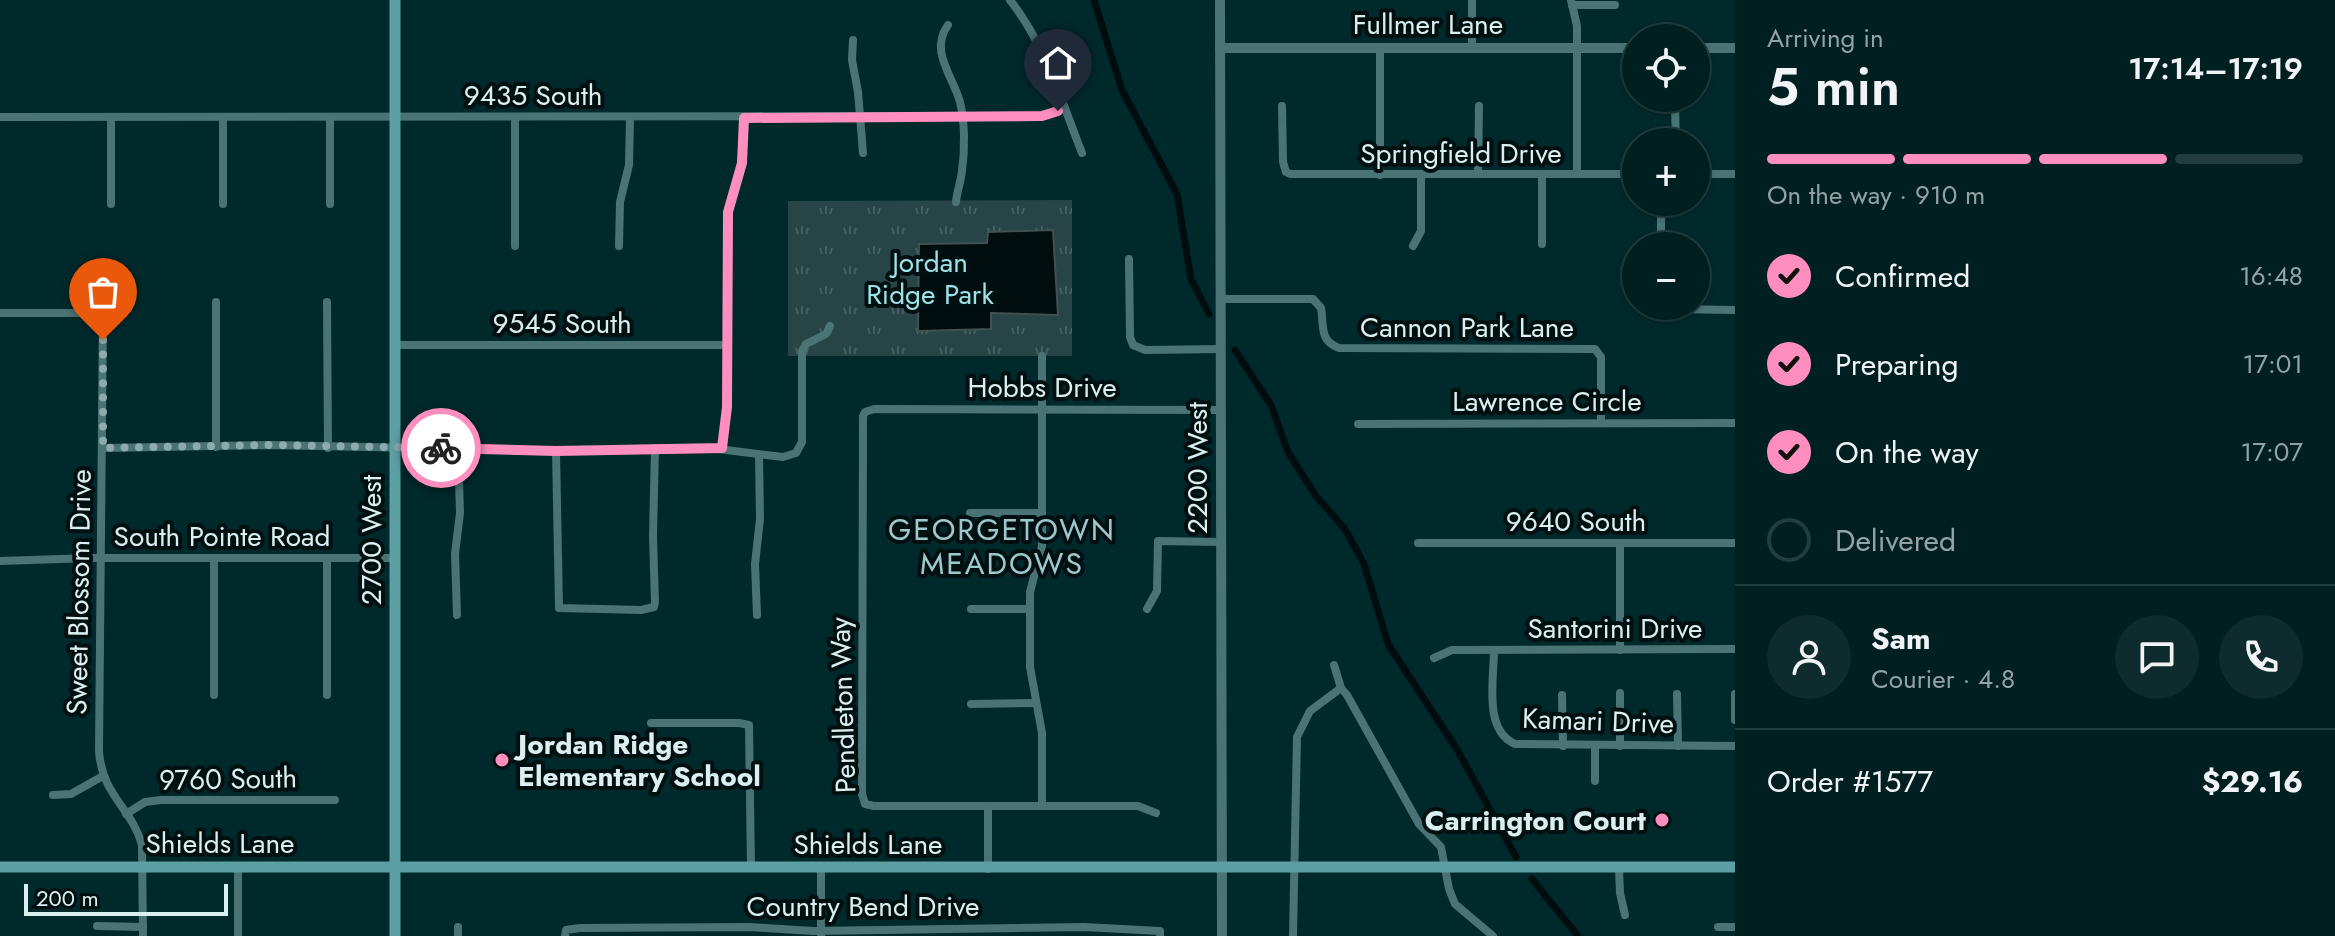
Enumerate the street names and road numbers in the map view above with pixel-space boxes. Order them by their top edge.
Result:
street label: Fullmer Lane [1353,4,1503,45]
street label: 9435 South [464,75,602,116]
street label: Springfield Drive [1360,133,1562,174]
street label: 9545 South [492,303,632,344]
street label: Cannon Park Lane [1360,307,1574,348]
street label: Hobbs Drive [967,367,1117,408]
street label: Lawrence Circle [1452,381,1642,422]
street label: 2200 West [1177,402,1218,534]
street label: Sweet Blossom Drive [56,469,102,715]
street label: 2700 West [351,474,392,605]
street label: 9640 South [1506,501,1646,542]
street label: South Pointe Road [114,516,330,557]
street label: Santorini Drive [1527,608,1703,649]
street label: Pendleton Way [819,616,867,794]
street label: Kamari Drive [1521,698,1675,744]
street label: 9760 South [159,757,297,801]
street label: Shields Lane [145,823,295,864]
street label: Shields Lane [793,824,943,865]
street label: Country Bend Drive [746,886,980,927]

